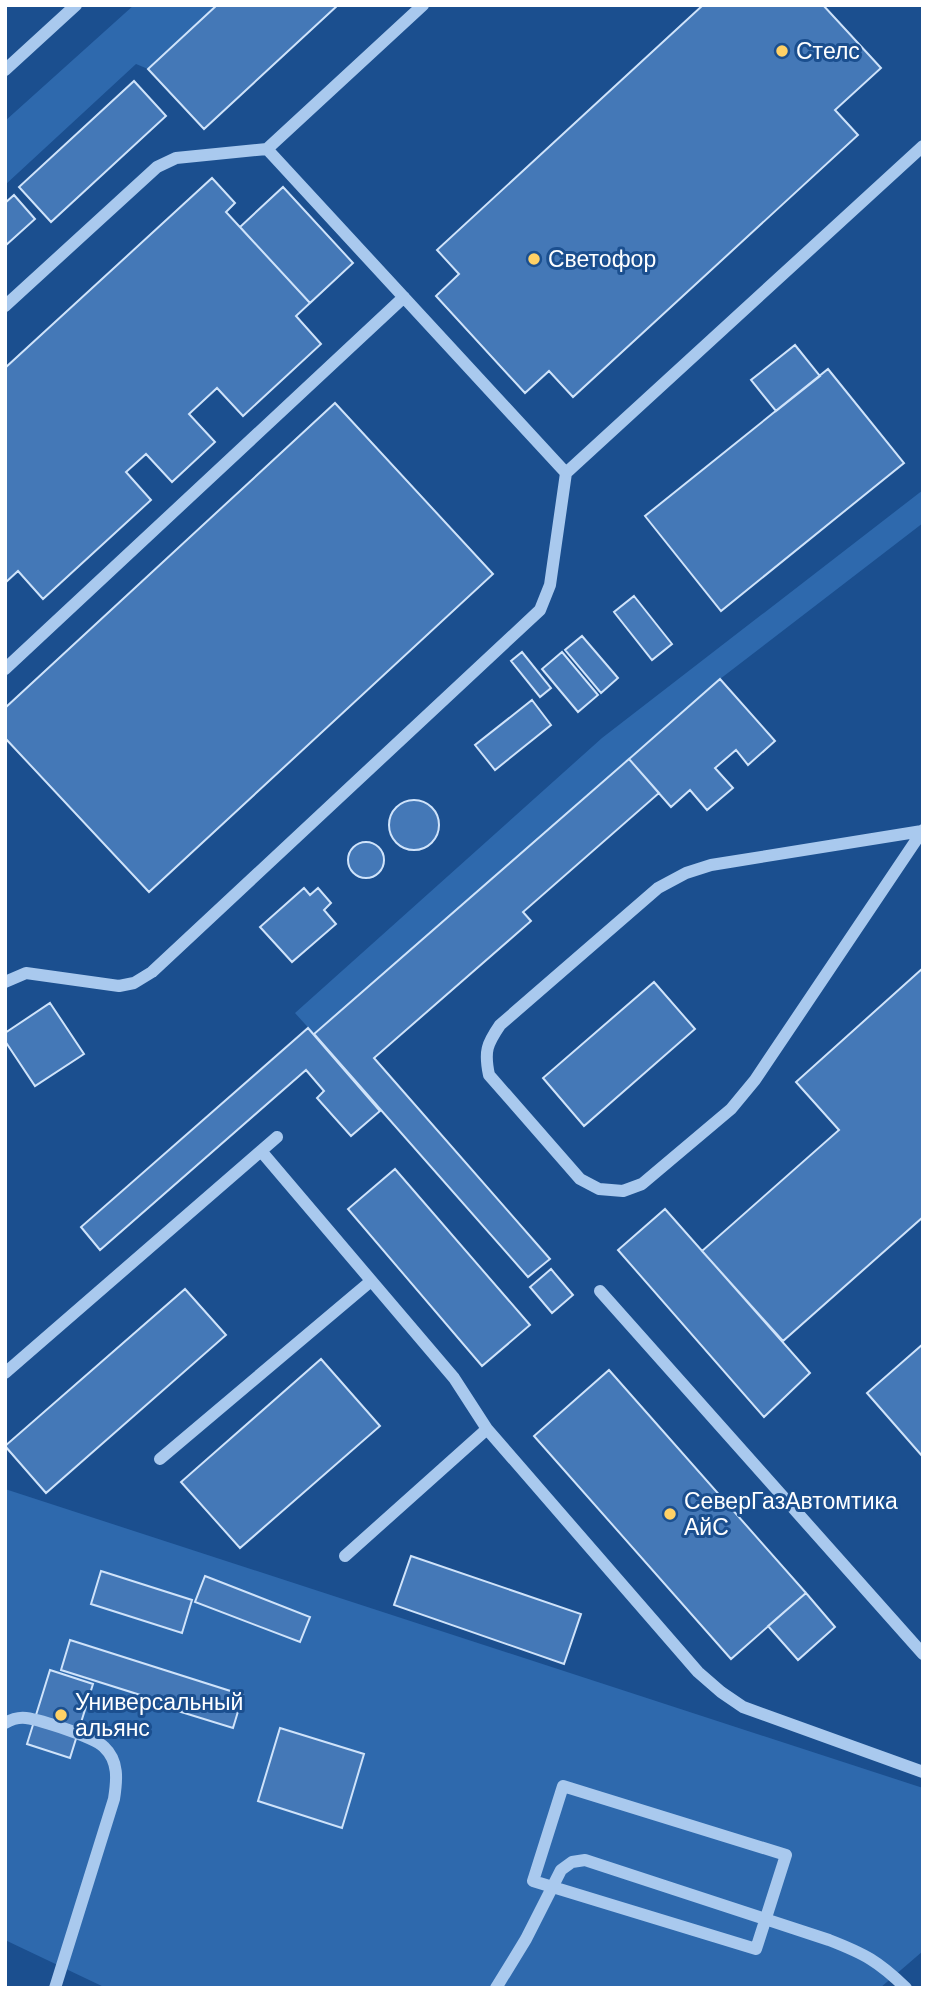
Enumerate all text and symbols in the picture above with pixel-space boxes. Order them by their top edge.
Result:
place label: Стелс [796,36,860,64]
marker: Стелс [774,43,790,59]
place label: Светофор [548,244,656,272]
marker: Светофор [526,251,542,267]
place label: СеверГазАвтомтика АйС [684,1486,898,1540]
marker: СеверГазАвтомтика АйС [662,1506,678,1522]
place label: Универсальный альянс [75,1687,243,1741]
marker: Универсальный альянс [53,1707,69,1723]

